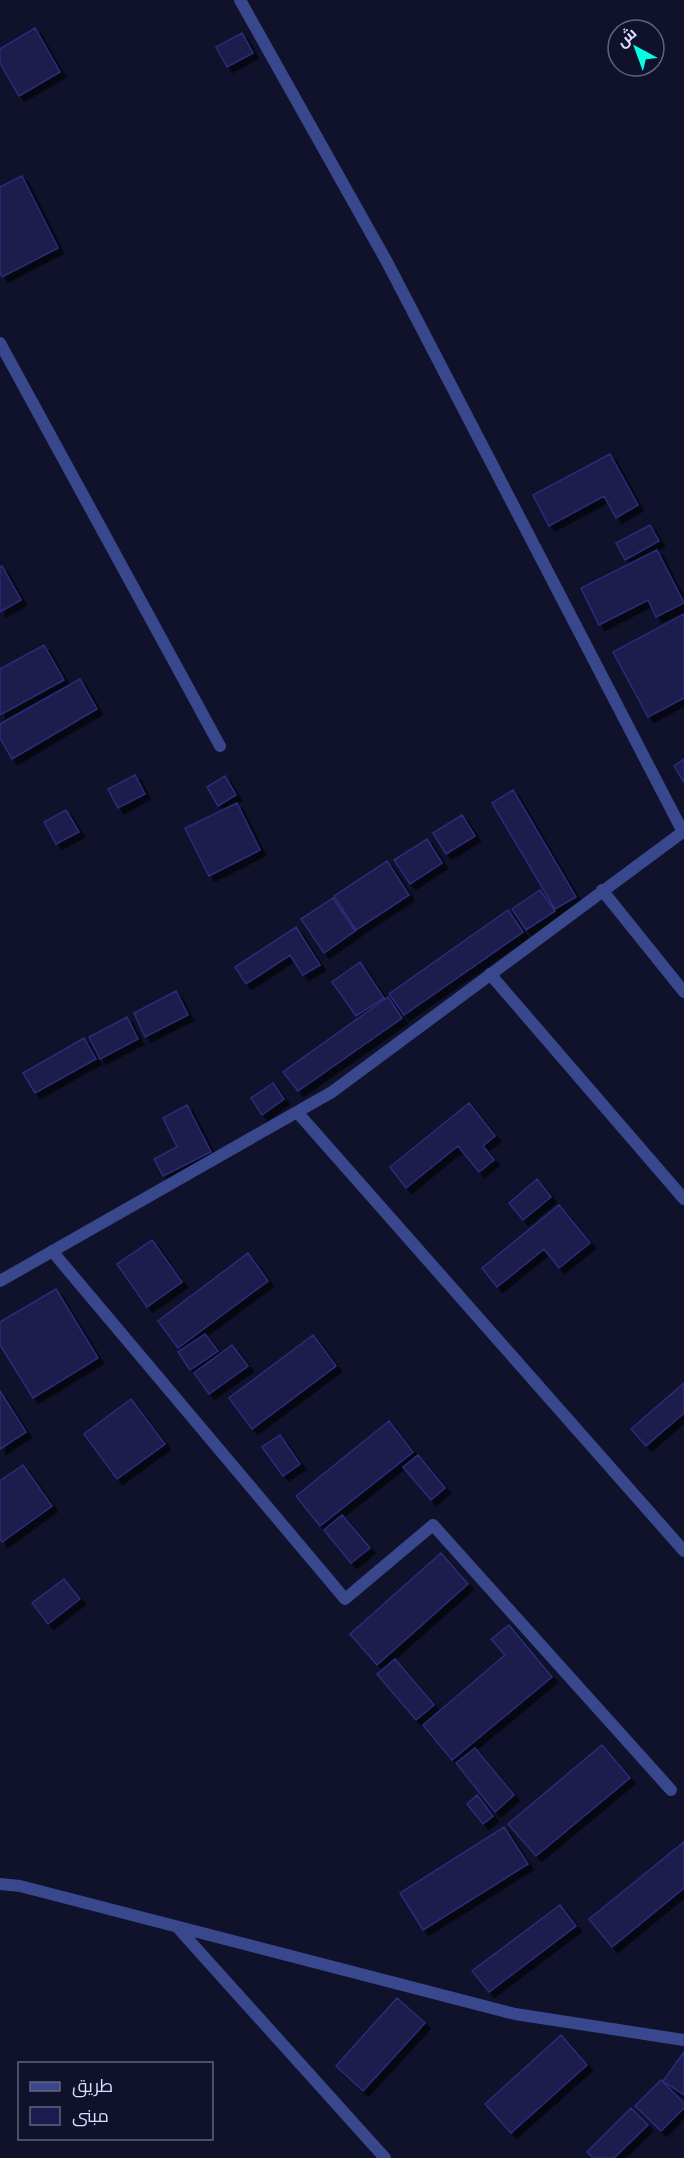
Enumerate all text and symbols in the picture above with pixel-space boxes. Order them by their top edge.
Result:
north arrow [606,18,666,78]
text: ش [611,22,641,52]
legend [18,2062,213,2140]
text: طريق [72,2073,113,2098]
text: مبنى [72,2103,109,2128]

